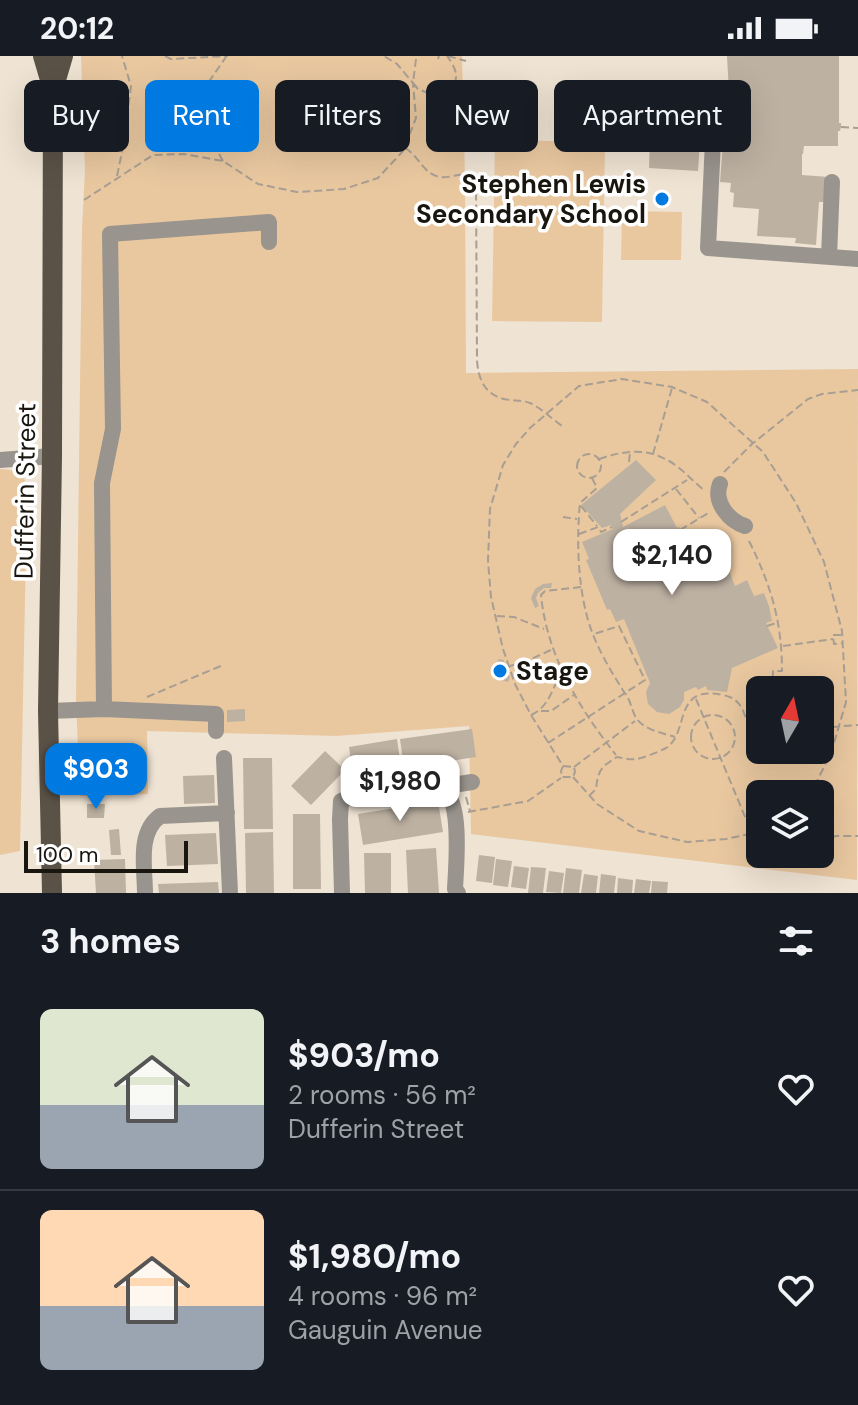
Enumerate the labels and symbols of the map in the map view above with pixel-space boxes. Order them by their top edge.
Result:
place label: Stephen Lewis Secondary School [416,167,646,231]
marker: Stephen Lewis Secondary School [653,190,671,208]
street label: Dufferin Street [6,403,44,579]
pin: $2,140 [607,529,737,597]
place label: Stage [516,654,589,688]
marker: Stage [491,662,509,680]
north arrow [746,676,834,764]
pin: $903 [49,743,143,811]
pin: $1,980 [335,755,465,823]
scale bar [24,837,188,873]

